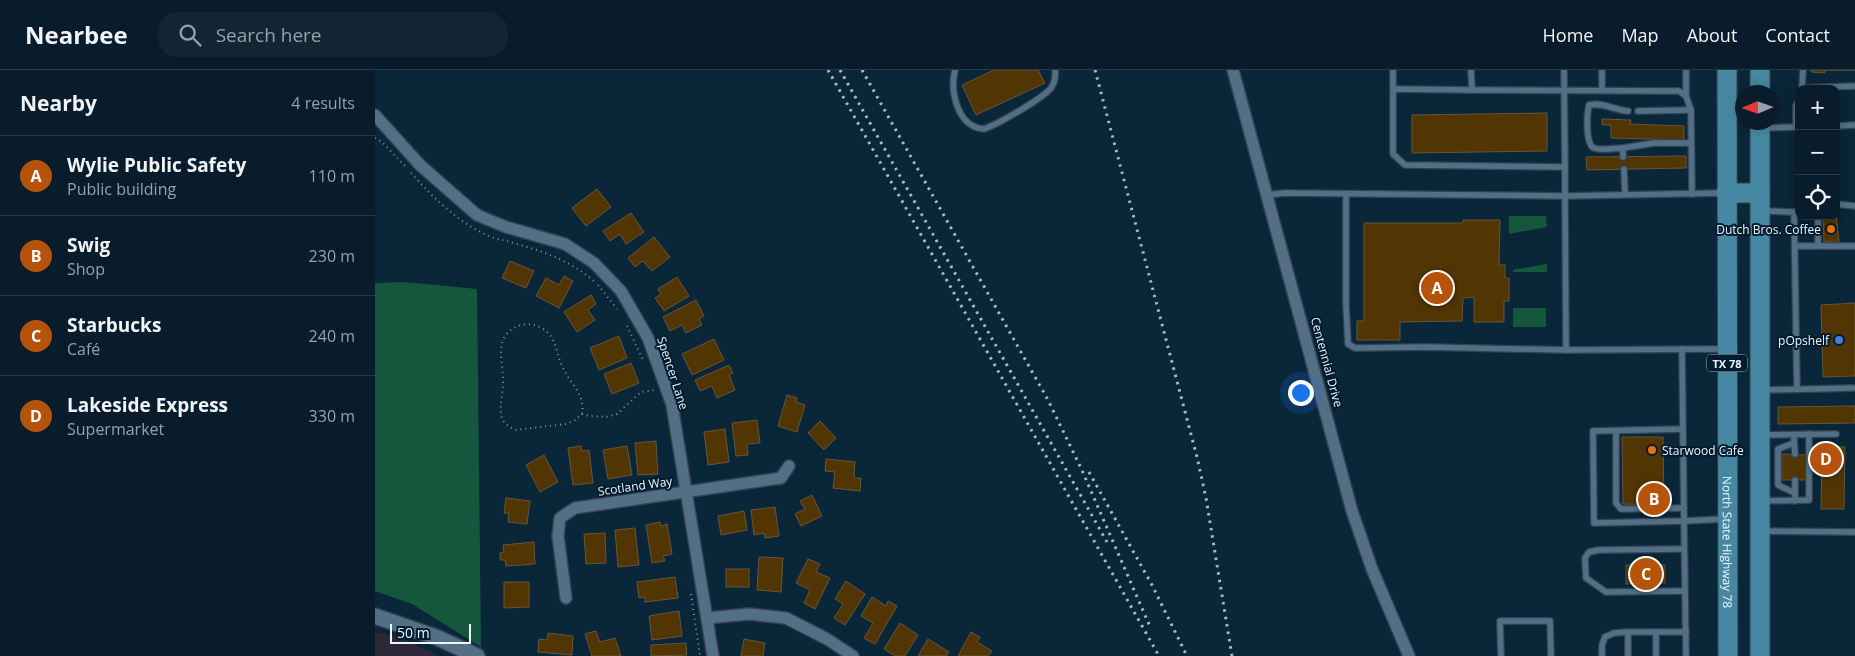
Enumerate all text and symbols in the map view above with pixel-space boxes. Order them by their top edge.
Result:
search box [158,12,508,57]
text: Nearbee [25,18,128,51]
icon: search [176,21,204,49]
text: Search here [216,22,322,48]
text: Home [1543,23,1593,47]
text: Map [1621,23,1659,47]
text: About [1687,23,1737,47]
text: Contact [1765,23,1830,47]
north arrow [1735,85,1780,130]
map controls [1795,85,1840,220]
button: + [1795,85,1840,130]
text: Nearby [20,89,97,117]
text: 4 results [291,92,355,114]
button: − [1795,130,1840,175]
text: Wylie Public Safety [67,152,246,178]
text: A [30,165,42,187]
text: 110 m [309,165,355,187]
button: locate [1795,175,1840,220]
text: Public building [67,178,176,200]
place label: Dutch Bros. Coffee [1716,221,1821,238]
marker: Dutch Bros. Coffee [1825,223,1837,235]
text: Swig [67,232,110,258]
text: B [31,245,41,267]
text: 230 m [309,245,355,267]
text: Shop [67,258,105,280]
pin: A [1421,269,1453,307]
text: Starbucks [67,312,161,338]
street label: Centennial Drive [1307,315,1347,409]
text: C [31,325,41,347]
text: 240 m [309,325,355,347]
place label: pOpshelf [1778,332,1830,349]
street label: Spencer Lane [653,334,693,412]
marker: pOpshelf [1833,334,1845,346]
text: Café [67,338,100,360]
road number: TX 78 [1707,354,1747,372]
your location [1288,380,1314,406]
text: Lakeside Express [67,392,228,418]
text: D [30,405,42,427]
text: 330 m [309,405,355,427]
text: Supermarket [67,418,164,440]
pin: D [1810,440,1842,478]
place label: Starwood Cafe [1662,442,1744,459]
marker: Starwood Cafe [1646,444,1658,456]
street label: Scotland Way [597,472,674,500]
street label: North State Highway 78 [1719,476,1736,608]
pin: B [1638,480,1670,518]
pin: C [1630,555,1662,593]
scale bar [390,621,471,644]
text: 50 m [397,623,430,642]

